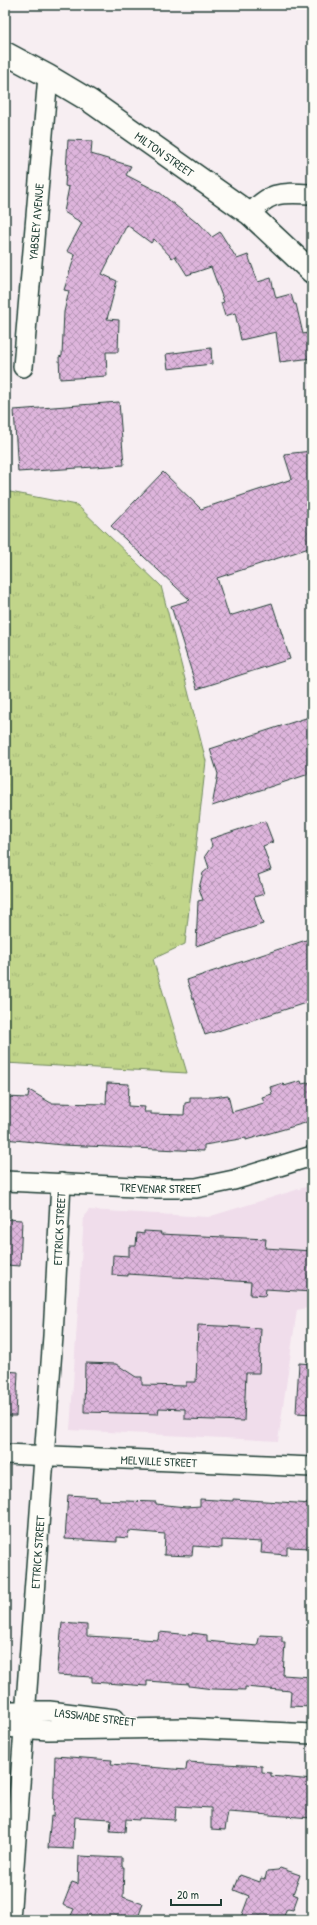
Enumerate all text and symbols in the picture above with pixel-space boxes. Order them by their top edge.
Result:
street label: MILTON STREET [132,127,198,181]
street label: YABSLEY AVENUE [24,182,47,261]
street label: TREVENAR STREET [120,1178,204,1197]
street label: ETTRICK STREET [48,1191,69,1266]
street label: MELVILLE STREET [120,1450,198,1471]
street label: ETTRICK STREET [26,1514,48,1589]
street label: LASSWADE STREET [54,1704,137,1730]
scale bar [171,1881,221,1907]
text: 20 m [177,1886,199,1903]

